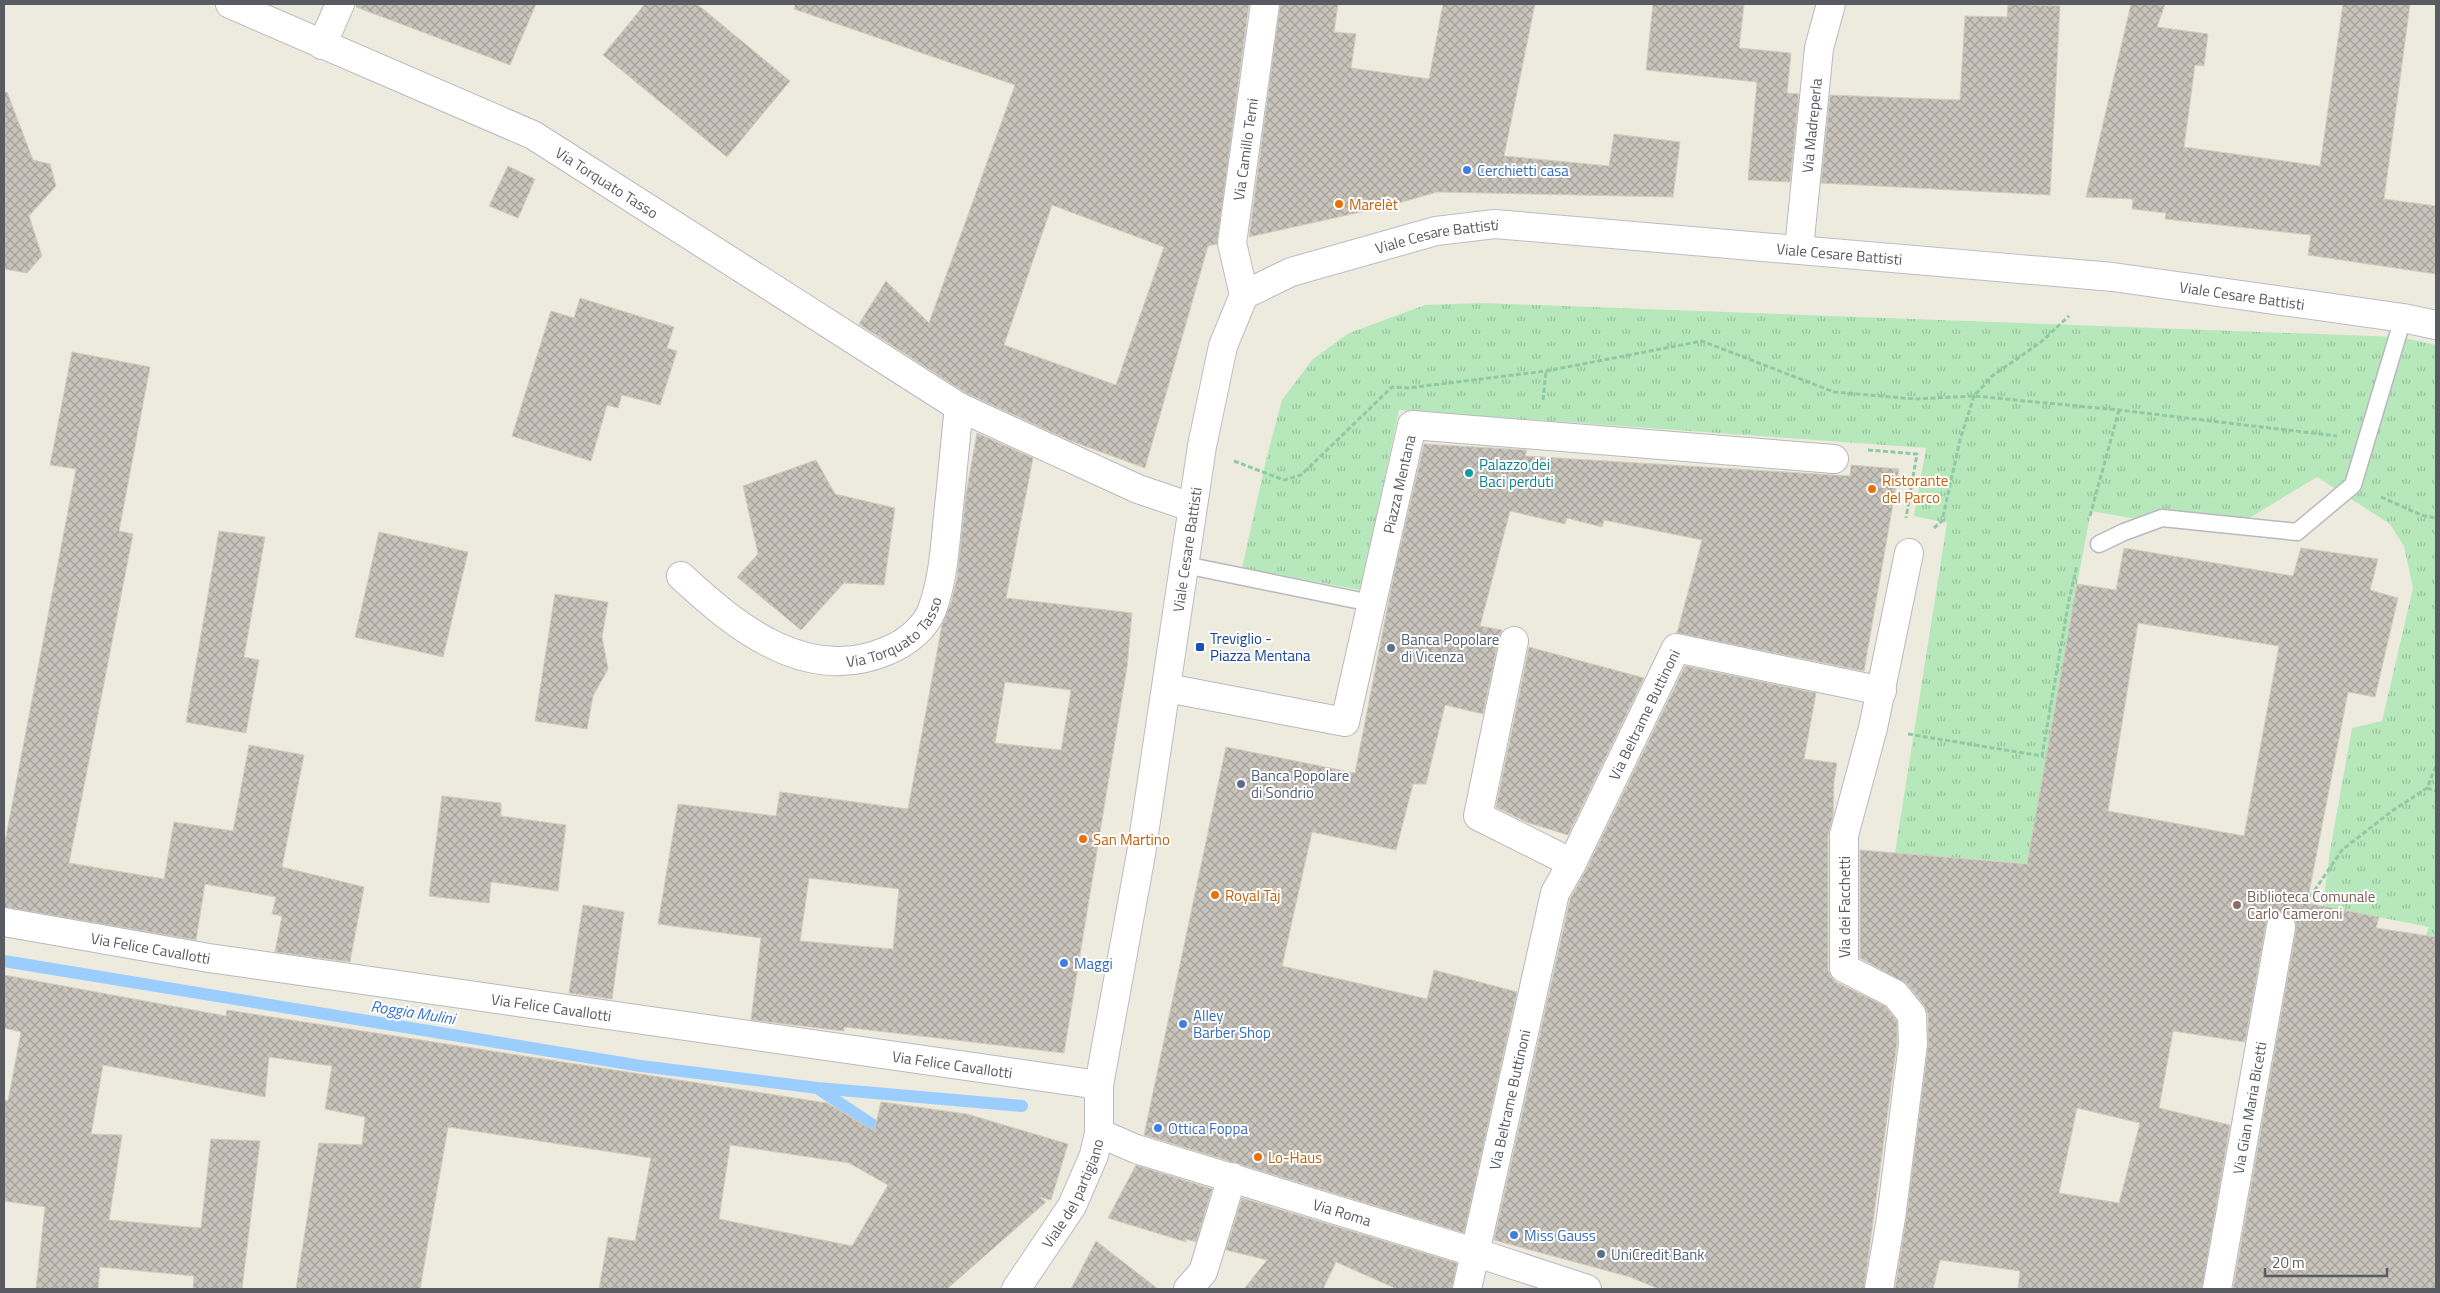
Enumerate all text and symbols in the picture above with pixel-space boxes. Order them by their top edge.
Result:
street label: Via Madreperla [1795,77,1827,174]
street label: Via Camillo Terni [1226,97,1263,202]
street label: Via Torquato Tasso [551,141,663,224]
place label: Cerchietti casa [1477,159,1569,182]
marker: Cerchietti casa [1461,164,1473,176]
place label: Marelèt [1349,193,1399,216]
marker: Marelèt [1333,198,1345,210]
street label: Viale Cesare Battisti [1372,212,1500,259]
street label: Viale Cesare Battisti [1776,237,1903,270]
street label: Viale Cesare Battisti [2178,275,2306,315]
street label: Piazza Mentana [1376,432,1421,536]
place label: Palazzo dei Baci perduti [1479,453,1554,493]
marker: Palazzo dei Baci perduti [1463,467,1475,479]
place label: Ristorante del Parco [1882,469,1948,509]
marker: Ristorante del Parco [1866,483,1878,495]
street label: Viale Cesare Battisti [1166,485,1207,613]
street label: Via Torquato Tasso [845,594,947,672]
place label: Treviglio - Piazza Mentana [1210,627,1311,667]
place label: Banca Popolare di Vicenza [1401,628,1499,668]
marker: Treviglio - Piazza Mentana [1194,641,1206,653]
marker: Banca Popolare di Vicenza [1385,642,1397,654]
street label: Via Beltrame Buttinoni [1602,645,1685,784]
place label: Banca Popolare di Sondrio [1251,764,1349,804]
marker: Banca Popolare di Sondrio [1235,778,1247,790]
place label: San Martino [1093,828,1170,851]
marker: San Martino [1077,833,1089,845]
street label: Via dei Facchetti [1833,856,1856,958]
place label: Royal Taj [1225,884,1281,907]
place label: Biblioteca Comunale Carlo Cameroni [2247,885,2375,925]
marker: Royal Taj [1209,889,1221,901]
marker: Biblioteca Comunale Carlo Cameroni [2231,899,2243,911]
street label: Via Felice Cavallotti [89,926,212,970]
place label: Maggi [1074,952,1113,975]
marker: Maggi [1058,957,1070,969]
street label: Via Felice Cavallotti [490,987,613,1027]
water label: Roggia Mulini [369,993,459,1031]
place label: Alley Barber Shop [1193,1004,1271,1044]
marker: Alley Barber Shop [1177,1018,1189,1030]
street label: Via Beltrame Buttinoni [1482,1027,1536,1172]
street label: Via Gian Maria Bicetti [2226,1040,2272,1176]
street label: Via Felice Cavallotti [891,1044,1014,1084]
place label: Ottica Foppa [1168,1117,1248,1140]
marker: Ottica Foppa [1152,1122,1164,1134]
street label: Viale del partigiano [1036,1136,1109,1252]
place label: Lo-Haus [1268,1146,1322,1169]
marker: Lo-Haus [1252,1151,1264,1163]
street label: Via Roma [1310,1192,1375,1232]
place label: Miss Gauss [1524,1224,1596,1247]
marker: Miss Gauss [1508,1229,1520,1241]
place label: UniCredit Bank [1611,1243,1705,1266]
scale bar [2265,1246,2388,1278]
marker: UniCredit Bank [1595,1248,1607,1260]
text: 20 m [2272,1251,2305,1274]

